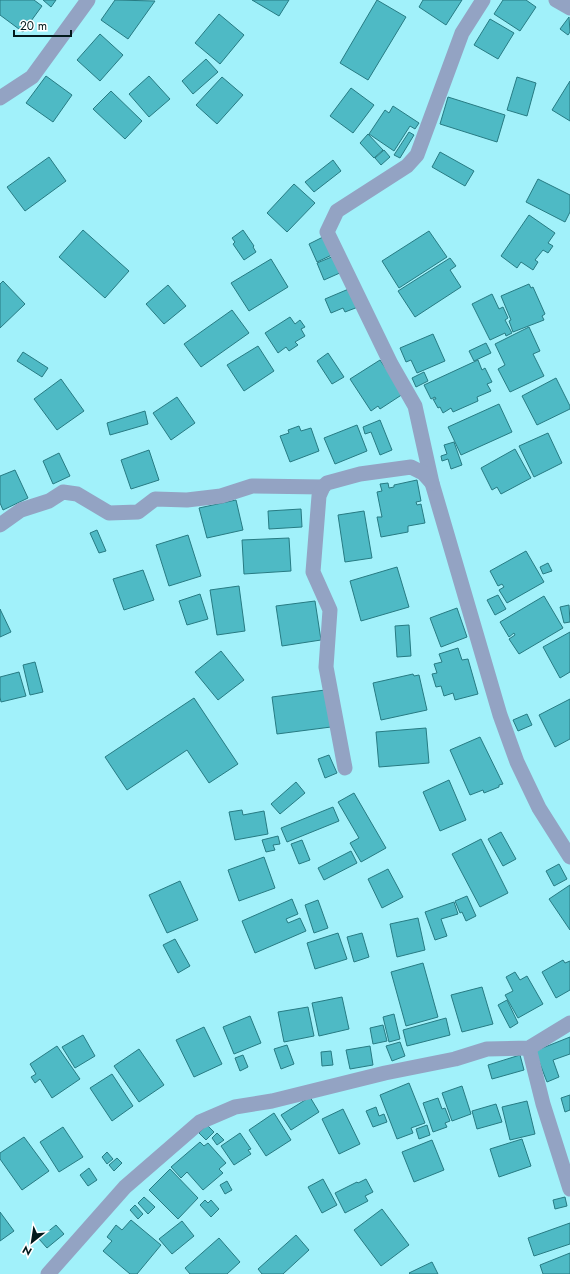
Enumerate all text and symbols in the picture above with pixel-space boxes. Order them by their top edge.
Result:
scale bar [14,12,71,38]
text: 20 m [20,17,47,35]
north arrow [12,1222,52,1262]
text: N [19,1242,35,1260]

